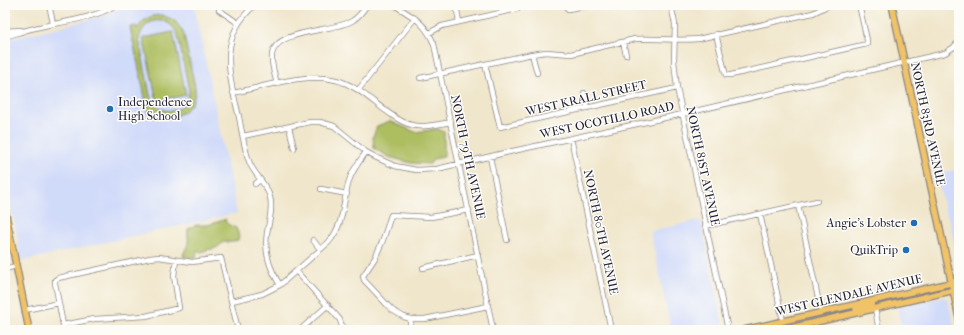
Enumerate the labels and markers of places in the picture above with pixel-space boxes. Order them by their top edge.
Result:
place label: Independence High School [118,95,192,123]
marker: Independence High School [105,104,115,114]
place label: Angie's Lobster [826,216,907,230]
marker: Angie's Lobster [909,218,919,228]
place label: QuikTrip [850,243,898,257]
marker: QuikTrip [901,245,911,255]

